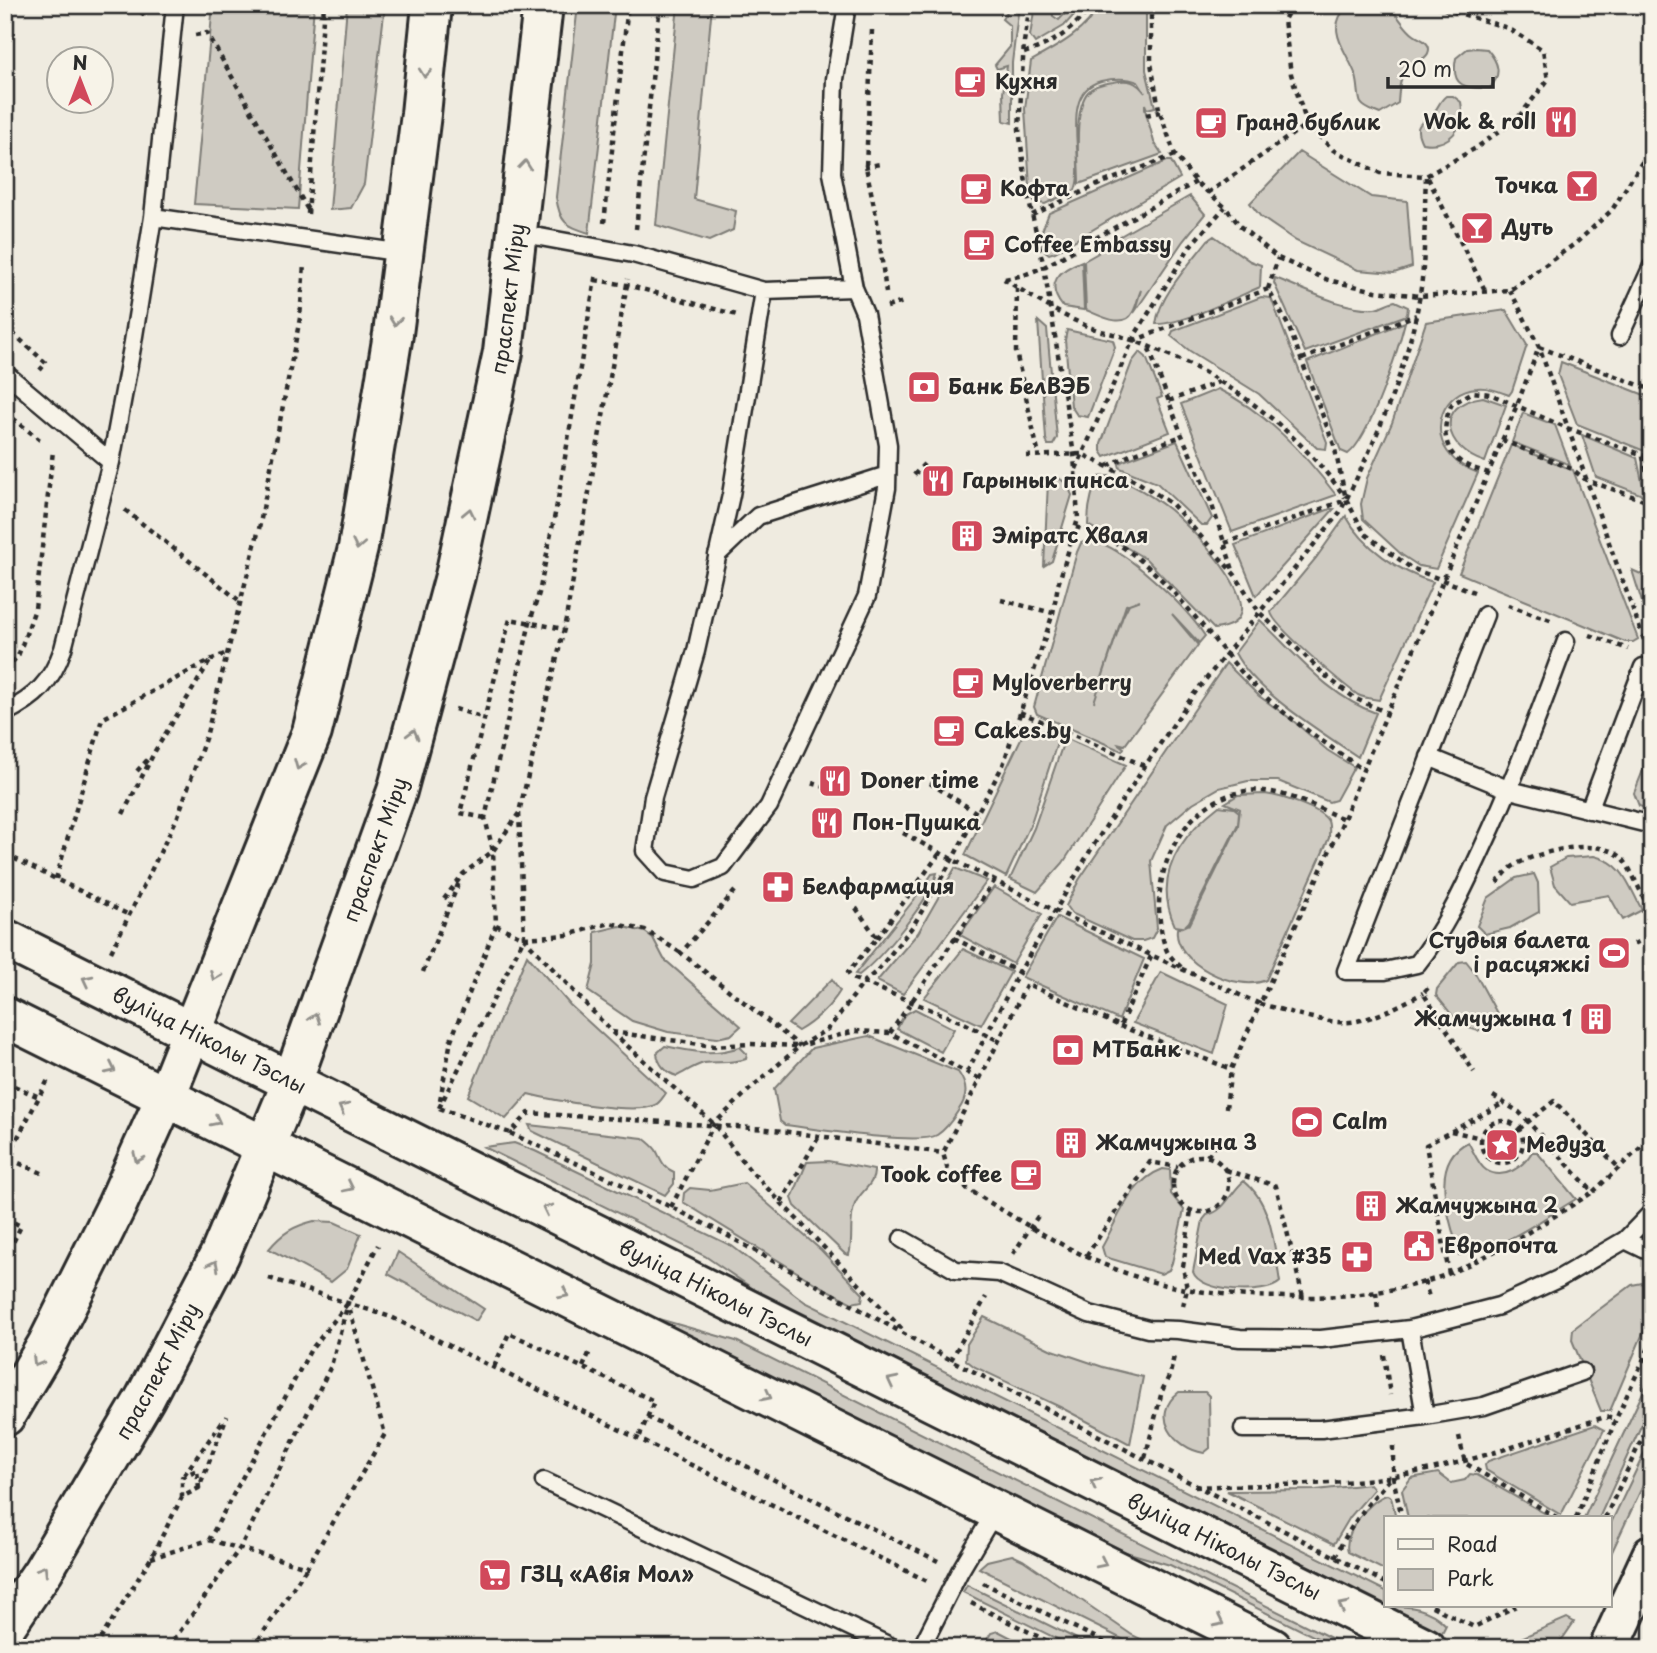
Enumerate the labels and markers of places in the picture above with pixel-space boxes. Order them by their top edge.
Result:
cafe icon: Кухня [951,63,989,101]
place label: Кухня [995,64,1058,96]
restaurant icon: Wok & roll [1542,103,1580,141]
cafe icon: Гранд бублик [1192,104,1230,142]
place label: Wok & roll [1423,104,1536,136]
place label: Гранд бублик [1236,105,1381,137]
bar icon: Точка [1563,167,1601,205]
place label: Точка [1495,168,1558,200]
cafe icon: Кофта [957,170,995,208]
place label: Кофта [1000,171,1071,203]
bar icon: Дуть [1458,209,1496,247]
place label: Дуть [1501,210,1553,242]
cafe icon: Coffee Embassy [960,226,998,264]
place label: Coffee Embassy [1004,227,1172,259]
bank icon: Банк БелВЭБ [905,368,943,406]
place label: Банк БелВЭБ [948,369,1090,401]
restaurant icon: Гарынык пинса [919,462,957,500]
place label: Гарынык пинса [962,463,1129,495]
building icon: Эміратс Хваля [948,517,986,555]
place label: Эміратс Хваля [992,518,1148,550]
cafe icon: Myloverberry [949,664,987,702]
place label: Myloverberry [992,665,1132,697]
cafe icon: Cakes.by [930,712,968,750]
place label: Cakes.by [974,713,1071,745]
restaurant icon: Doner time [816,762,854,800]
place label: Doner time [860,763,979,795]
restaurant icon: Пон-Пушка [808,804,846,842]
place label: Пон-Пушка [852,805,981,837]
pharmacy icon: Белфармация [759,868,797,906]
place label: Белфармация [802,869,954,901]
place label: Студыя балета і расцяжкі [1429,923,1591,979]
sports icon: Студыя балета і расцяжкі [1595,934,1633,972]
building icon: Жамчужына 1 [1577,1000,1615,1038]
place label: Жамчужына 1 [1414,1001,1572,1033]
bank icon: МТБанк [1049,1031,1087,1069]
place label: МТБанк [1092,1032,1181,1064]
sports icon: Calm [1288,1103,1326,1141]
place label: Calm [1332,1104,1388,1136]
building icon: Жамчужына 3 [1052,1124,1090,1162]
place label: Жамчужына 3 [1095,1125,1257,1157]
place icon: Медуза [1483,1126,1521,1164]
place label: Медуза [1526,1127,1606,1159]
cafe icon: Took coffee [1007,1156,1045,1194]
place label: Took coffee [880,1157,1002,1189]
building icon: Жамчужына 2 [1352,1187,1390,1225]
place label: Жамчужына 2 [1395,1188,1558,1220]
public building icon: Европочта [1400,1227,1438,1265]
place label: Европочта [1444,1228,1558,1260]
pharmacy icon: Med Vax #35 [1338,1238,1376,1276]
place label: Med Vax #35 [1198,1239,1332,1271]
supermarket icon: ГЗЦ «Авія Мол» [476,1556,514,1594]
place label: ГЗЦ «Авія Мол» [520,1557,694,1589]

